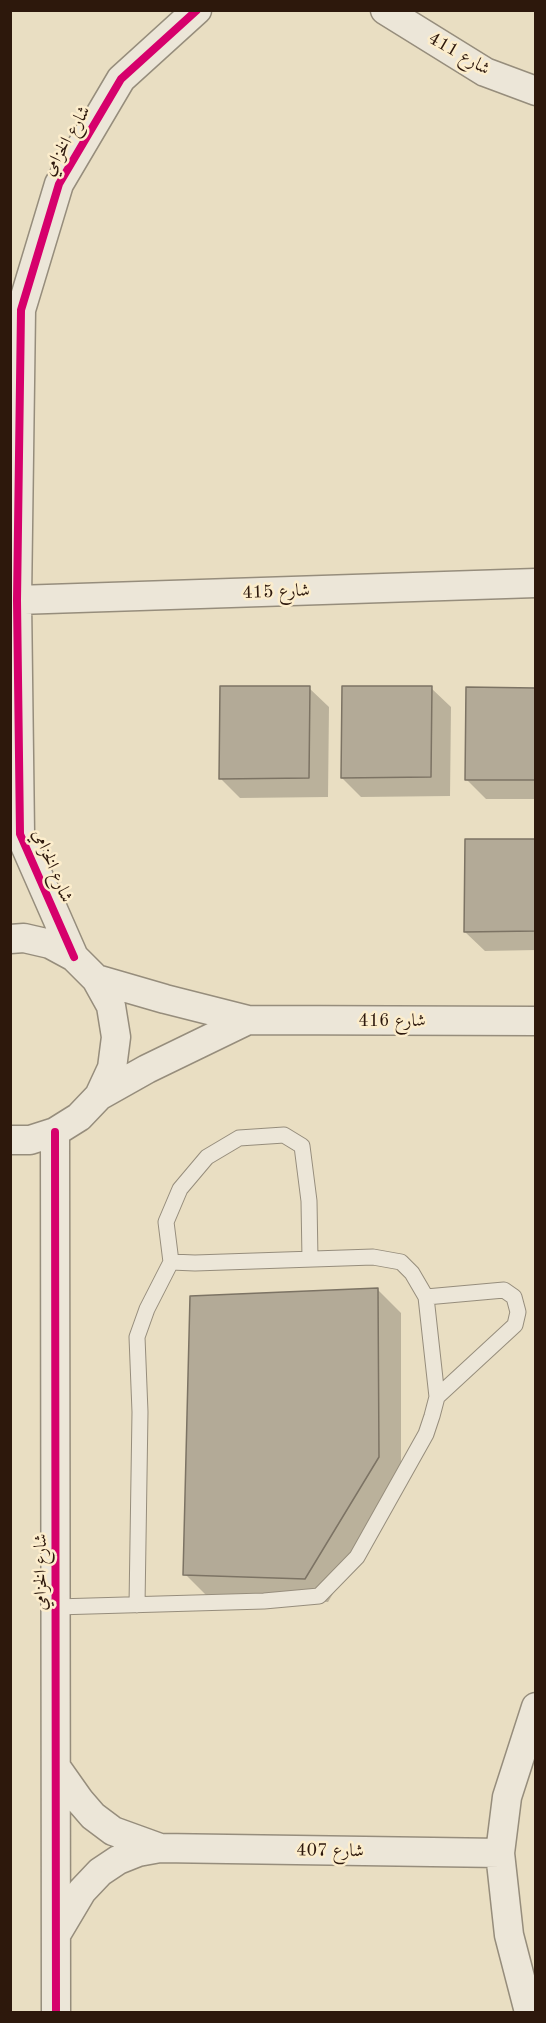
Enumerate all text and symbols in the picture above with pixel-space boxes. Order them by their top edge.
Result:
street label: شارع 411 [424,28,494,80]
street label: شارع الخزامي [38,102,96,180]
street label: شارع 415 [242,580,310,604]
street label: شارع الخزامي [27,826,77,906]
street label: شارع 416 [358,1010,426,1032]
street label: شارع الخزامي [30,1533,52,1611]
street label: شارع 407 [296,1840,364,1862]

